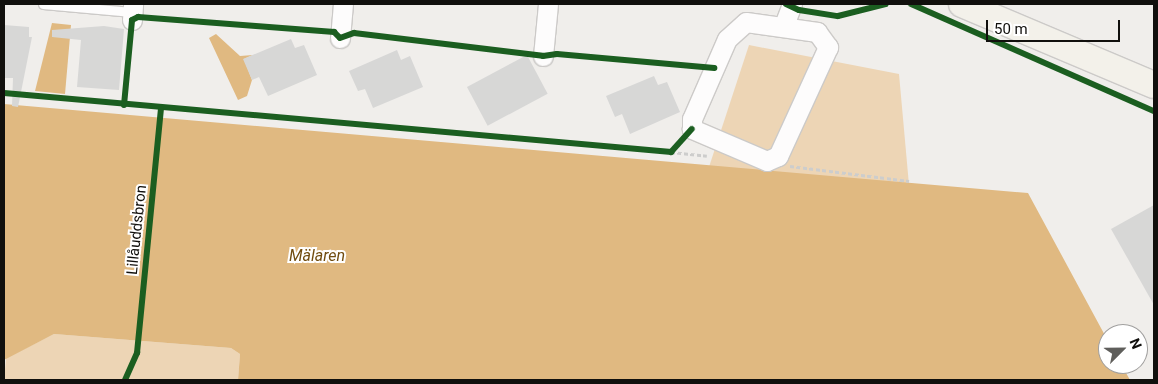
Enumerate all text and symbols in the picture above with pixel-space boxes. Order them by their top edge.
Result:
scale bar [988,10,1122,42]
text: 50 m [994,20,1028,38]
street label: Lillåuddsbron [123,184,151,276]
water label: Mälaren [289,246,345,266]
north arrow [1098,324,1148,374]
text: N [1127,336,1145,351]

